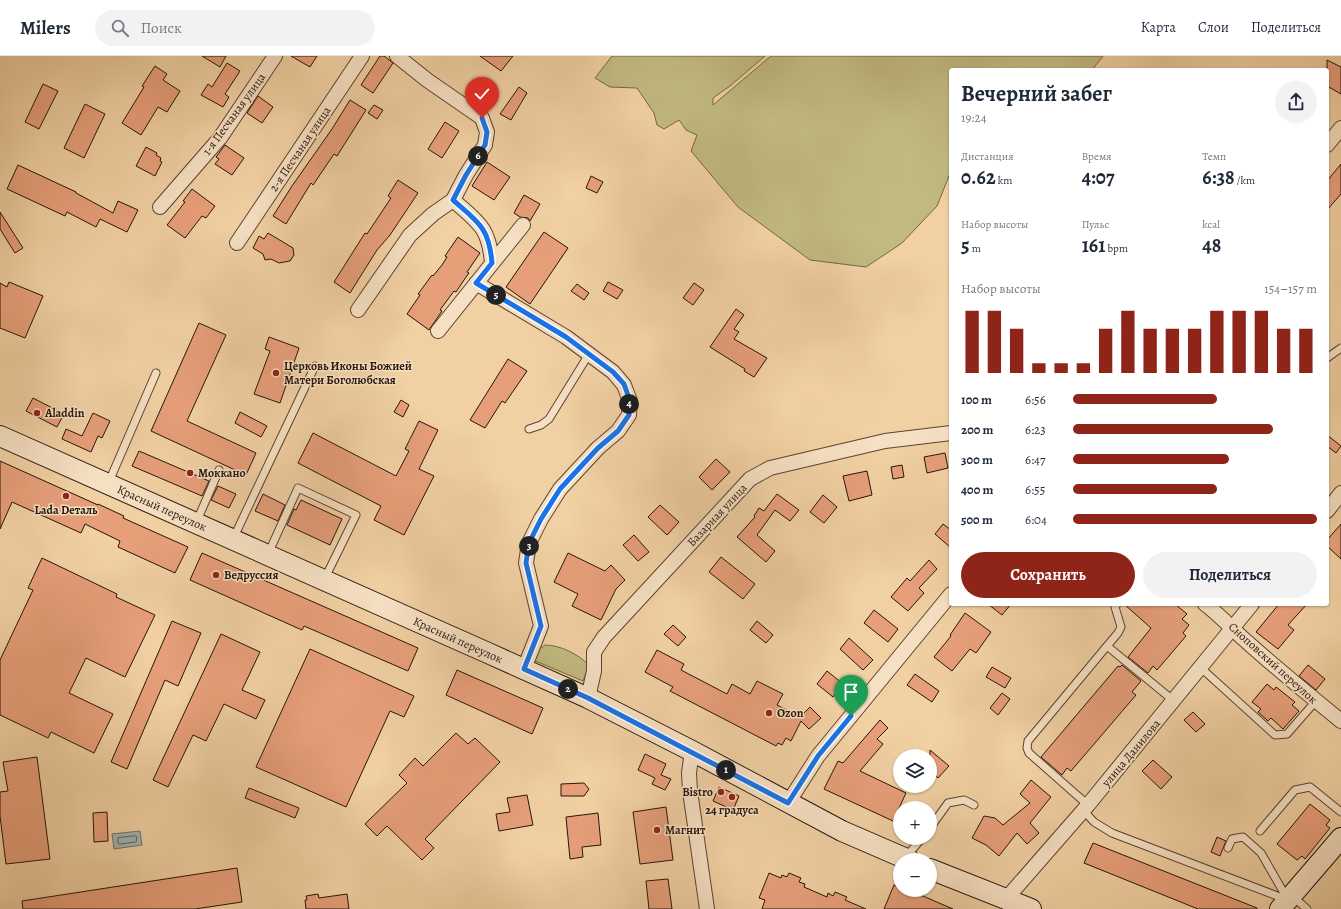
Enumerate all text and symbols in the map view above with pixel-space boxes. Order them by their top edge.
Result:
search box [95,10,375,46]
text: Milers [20,15,71,41]
icon: search [109,17,131,39]
text: Поиск [141,18,182,38]
text: Карта [1141,18,1176,37]
text: Слои [1198,18,1229,37]
text: Поделиться [1251,18,1321,37]
street label: 1-я Песчаная улица [199,69,270,158]
pin [465,77,499,118]
text: Вечерний забег [961,79,1112,109]
button: share [1275,81,1317,123]
icon: check [471,83,493,105]
street label: 2-я Песчаная улица [265,103,335,195]
text: 19:24 [961,109,987,126]
pin: 6 [468,146,488,166]
text: 6 [475,148,481,163]
text: Дистанция [961,149,1013,164]
text: Время [1082,149,1112,164]
text: Темп [1202,149,1226,164]
text: 0.62 [961,164,996,191]
text: 4:07 [1082,164,1114,191]
text: 6:38 [1202,164,1235,191]
text: km [996,173,1012,188]
text: /km [1235,173,1255,188]
text: Набор высоты [961,217,1028,232]
text: Пульс [1082,217,1109,232]
text: kcal [1202,217,1220,232]
text: 5 [961,232,970,259]
text: 161 [1082,232,1105,259]
text: 48 [1202,232,1221,259]
text: m [970,241,981,256]
text: bpm [1105,241,1128,256]
text: Набор высоты [961,280,1041,297]
text: 154–157 m [1264,280,1317,297]
pin: 5 [486,285,506,305]
text: 5 [494,287,498,302]
place label: Церковь Иконы Божией Матери Боголюбская [284,358,412,388]
marker: Церковь Иконы Божией Матери Боголюбская [271,368,281,378]
text: 100 m [961,391,992,408]
text: 6:56 [1025,391,1046,408]
pin: 4 [619,394,639,414]
text: 4 [626,396,632,411]
place label: Aladdin [44,405,85,421]
marker: Aladdin [32,408,42,418]
text: 200 m [961,421,994,438]
text: 6:23 [1025,421,1046,438]
text: 300 m [961,451,993,468]
text: 6:47 [1025,451,1045,468]
place label: Моккано [198,465,246,481]
marker: Моккано [185,468,195,478]
street label: Базарная улица [684,480,751,550]
street label: Красный переулок [115,481,209,535]
text: 400 m [961,481,993,498]
text: 6:55 [1025,481,1045,498]
marker: Lada Dеталь [61,491,71,501]
place label: Lada Dеталь [34,502,98,518]
text: 500 m [961,511,993,528]
text: 6:04 [1025,511,1047,528]
pin: 3 [519,536,539,556]
text: 3 [527,538,531,553]
button: Сохранить [961,552,1135,598]
button: Поделиться [1143,552,1317,598]
place label: Ведруссия [224,567,278,583]
marker: Ведруссия [211,570,221,580]
street label: Красный переулок [411,613,505,667]
street label: Сноповский переулок [1225,619,1321,707]
pin [834,675,868,716]
pin: 2 [558,679,578,699]
text: 2 [565,681,571,696]
icon: arrive [840,681,862,703]
place label: Ozon [777,705,804,721]
marker: Ozon [764,708,774,718]
street label: улица Данилова [1097,716,1164,791]
map controls [893,749,937,897]
button: layers [893,749,937,793]
pin: 1 [716,760,736,780]
text: 1 [724,762,728,777]
place label: Bistro [682,784,713,800]
marker: Bistro [716,787,726,797]
marker: 24 градуса [727,792,737,802]
button: + [893,801,937,845]
place label: 24 градуса [705,802,759,818]
place label: Магнит [665,822,706,838]
marker: Магнит [652,825,662,835]
button: − [893,853,937,897]

